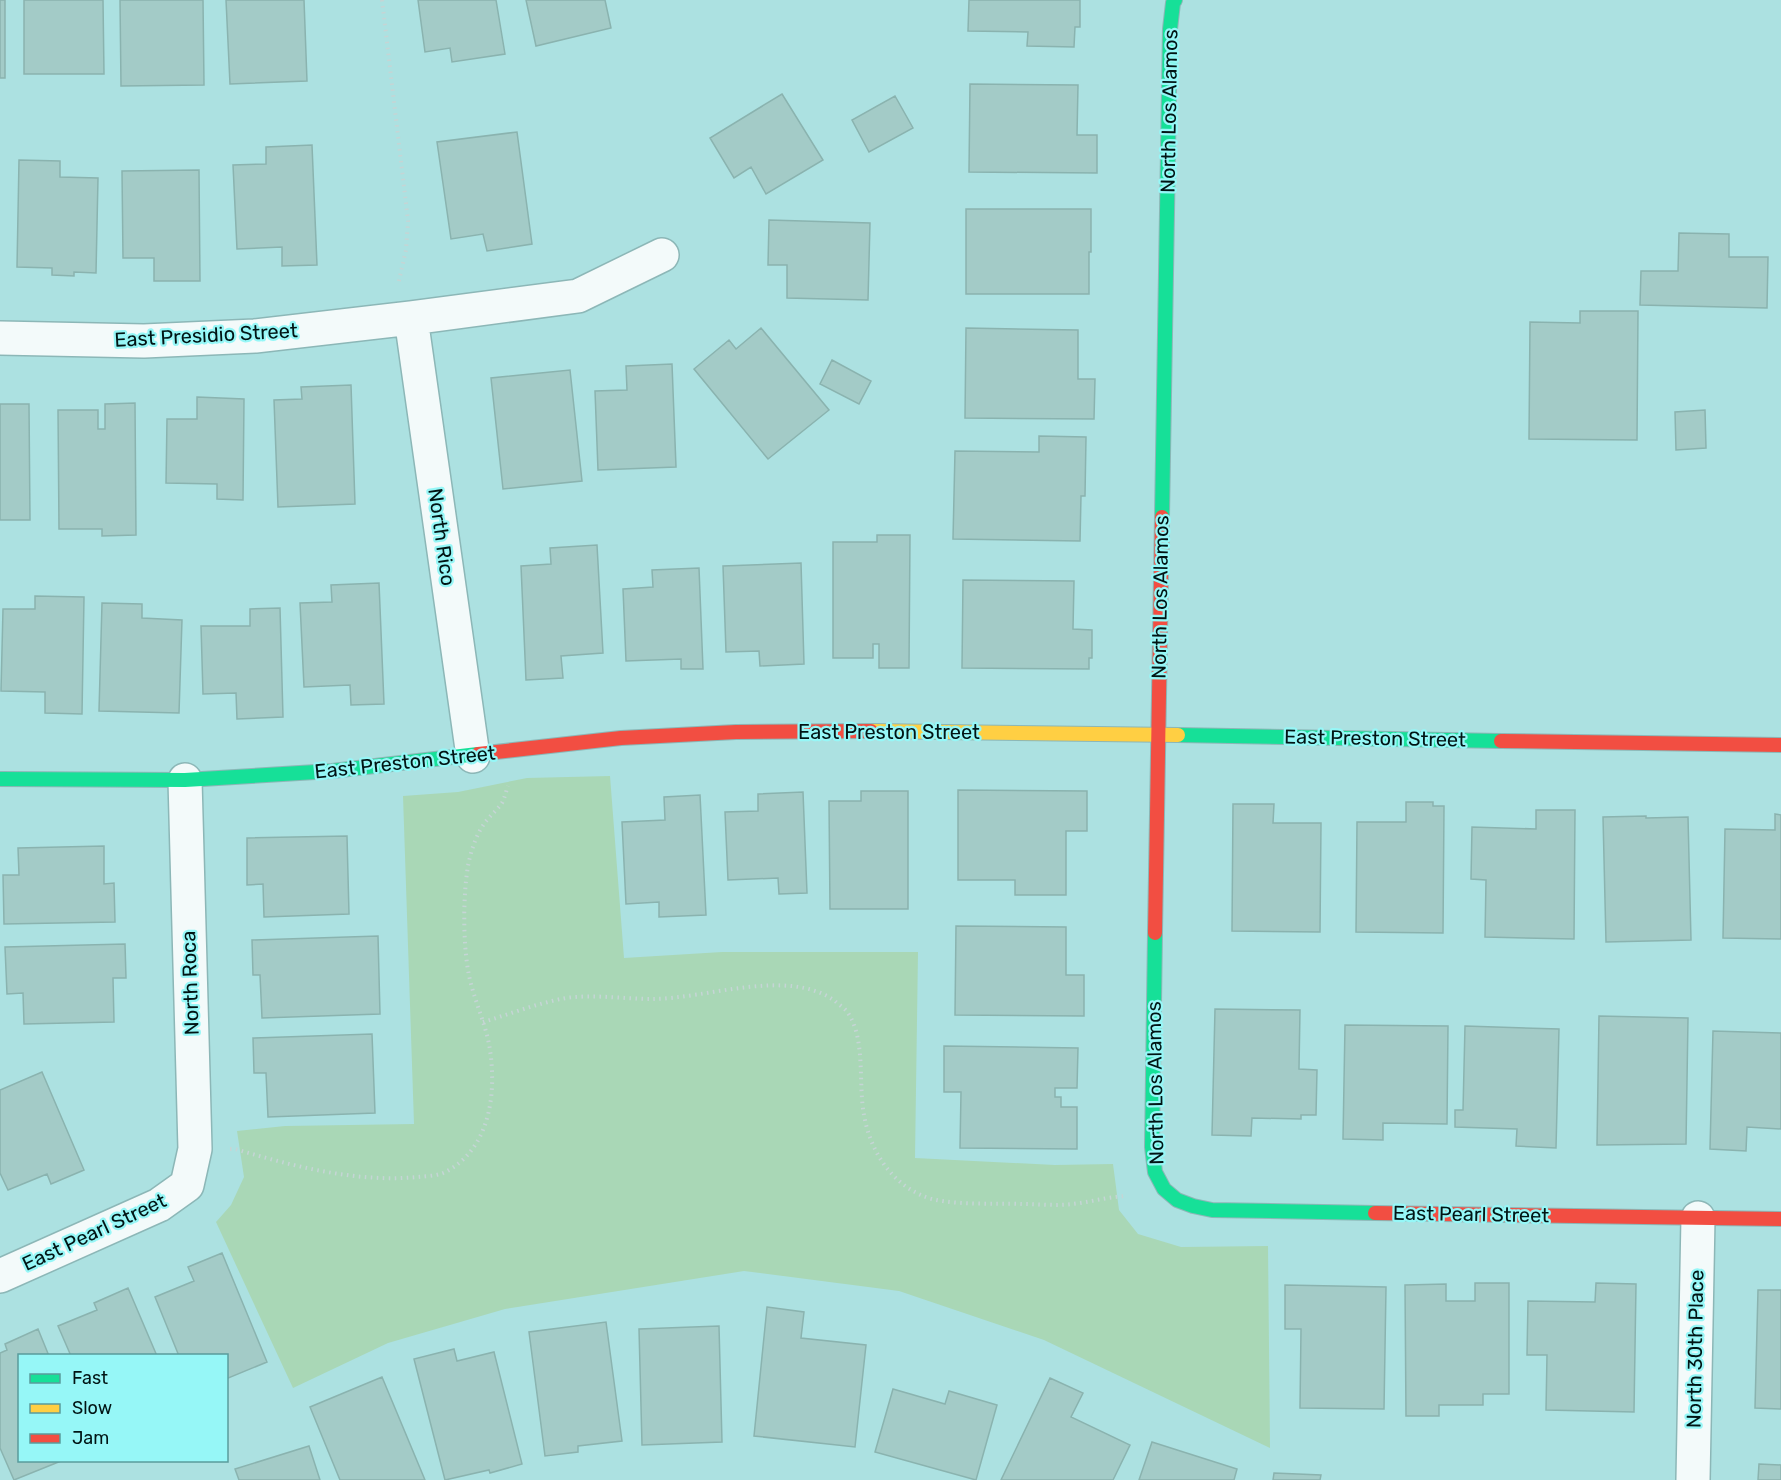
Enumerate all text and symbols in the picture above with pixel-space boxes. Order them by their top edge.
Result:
street label: North Los Alamos [1156,29,1182,193]
street label: East Presidio Street [114,318,298,352]
street label: North Rico [423,487,461,587]
street label: North Los Alamos [1147,515,1173,679]
street label: East Preston Street [798,720,980,744]
street label: East Preston Street [1284,724,1466,752]
street label: East Preston Street [313,741,497,783]
street label: North Roca [176,930,204,1036]
street label: North Los Alamos [1142,1001,1168,1165]
street label: East Pearl Street [18,1188,170,1276]
street label: East Pearl Street [1393,1201,1549,1227]
street label: North 30th Place [1682,1270,1708,1428]
legend [18,1354,228,1462]
text: Fast [72,1367,108,1389]
text: Slow [72,1397,112,1419]
text: Jam [72,1427,109,1449]

